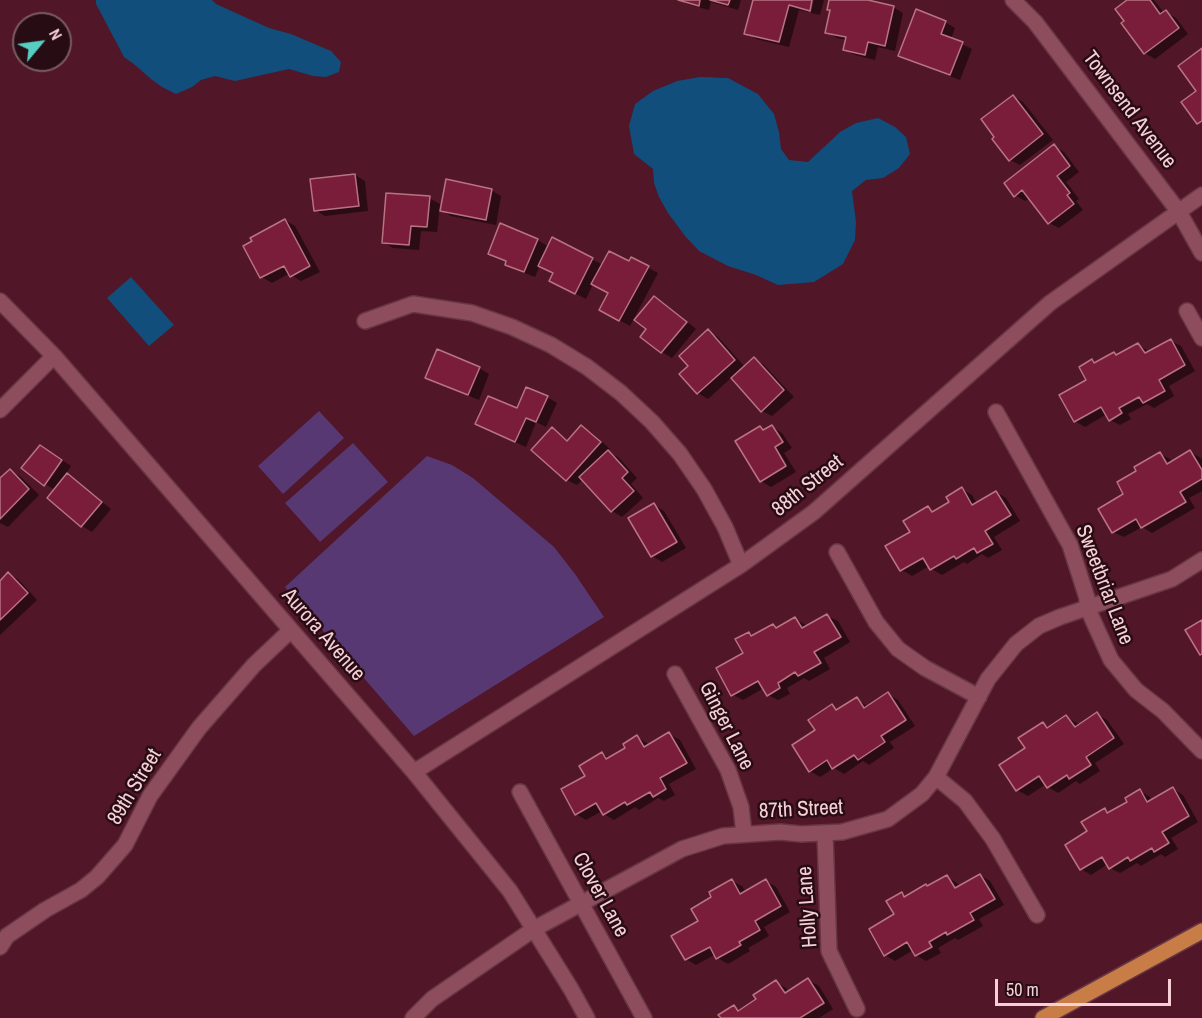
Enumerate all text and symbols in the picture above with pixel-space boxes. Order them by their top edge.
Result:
north arrow [12,12,72,72]
text: N [44,25,68,44]
street label: Townsend Avenue [1077,46,1181,174]
street label: 88th Street [767,450,849,522]
street label: Sweetbriar Lane [1070,522,1138,648]
street label: Aurora Avenue [276,583,370,687]
street label: Ginger Lane [693,678,759,774]
street label: 89th Street [103,744,167,830]
street label: 87th Street [758,795,844,825]
street label: Clover Lane [566,848,634,942]
street label: Holly Lane [793,866,823,948]
scale bar [998,967,1174,1005]
text: 50 m [1006,977,1039,1002]

